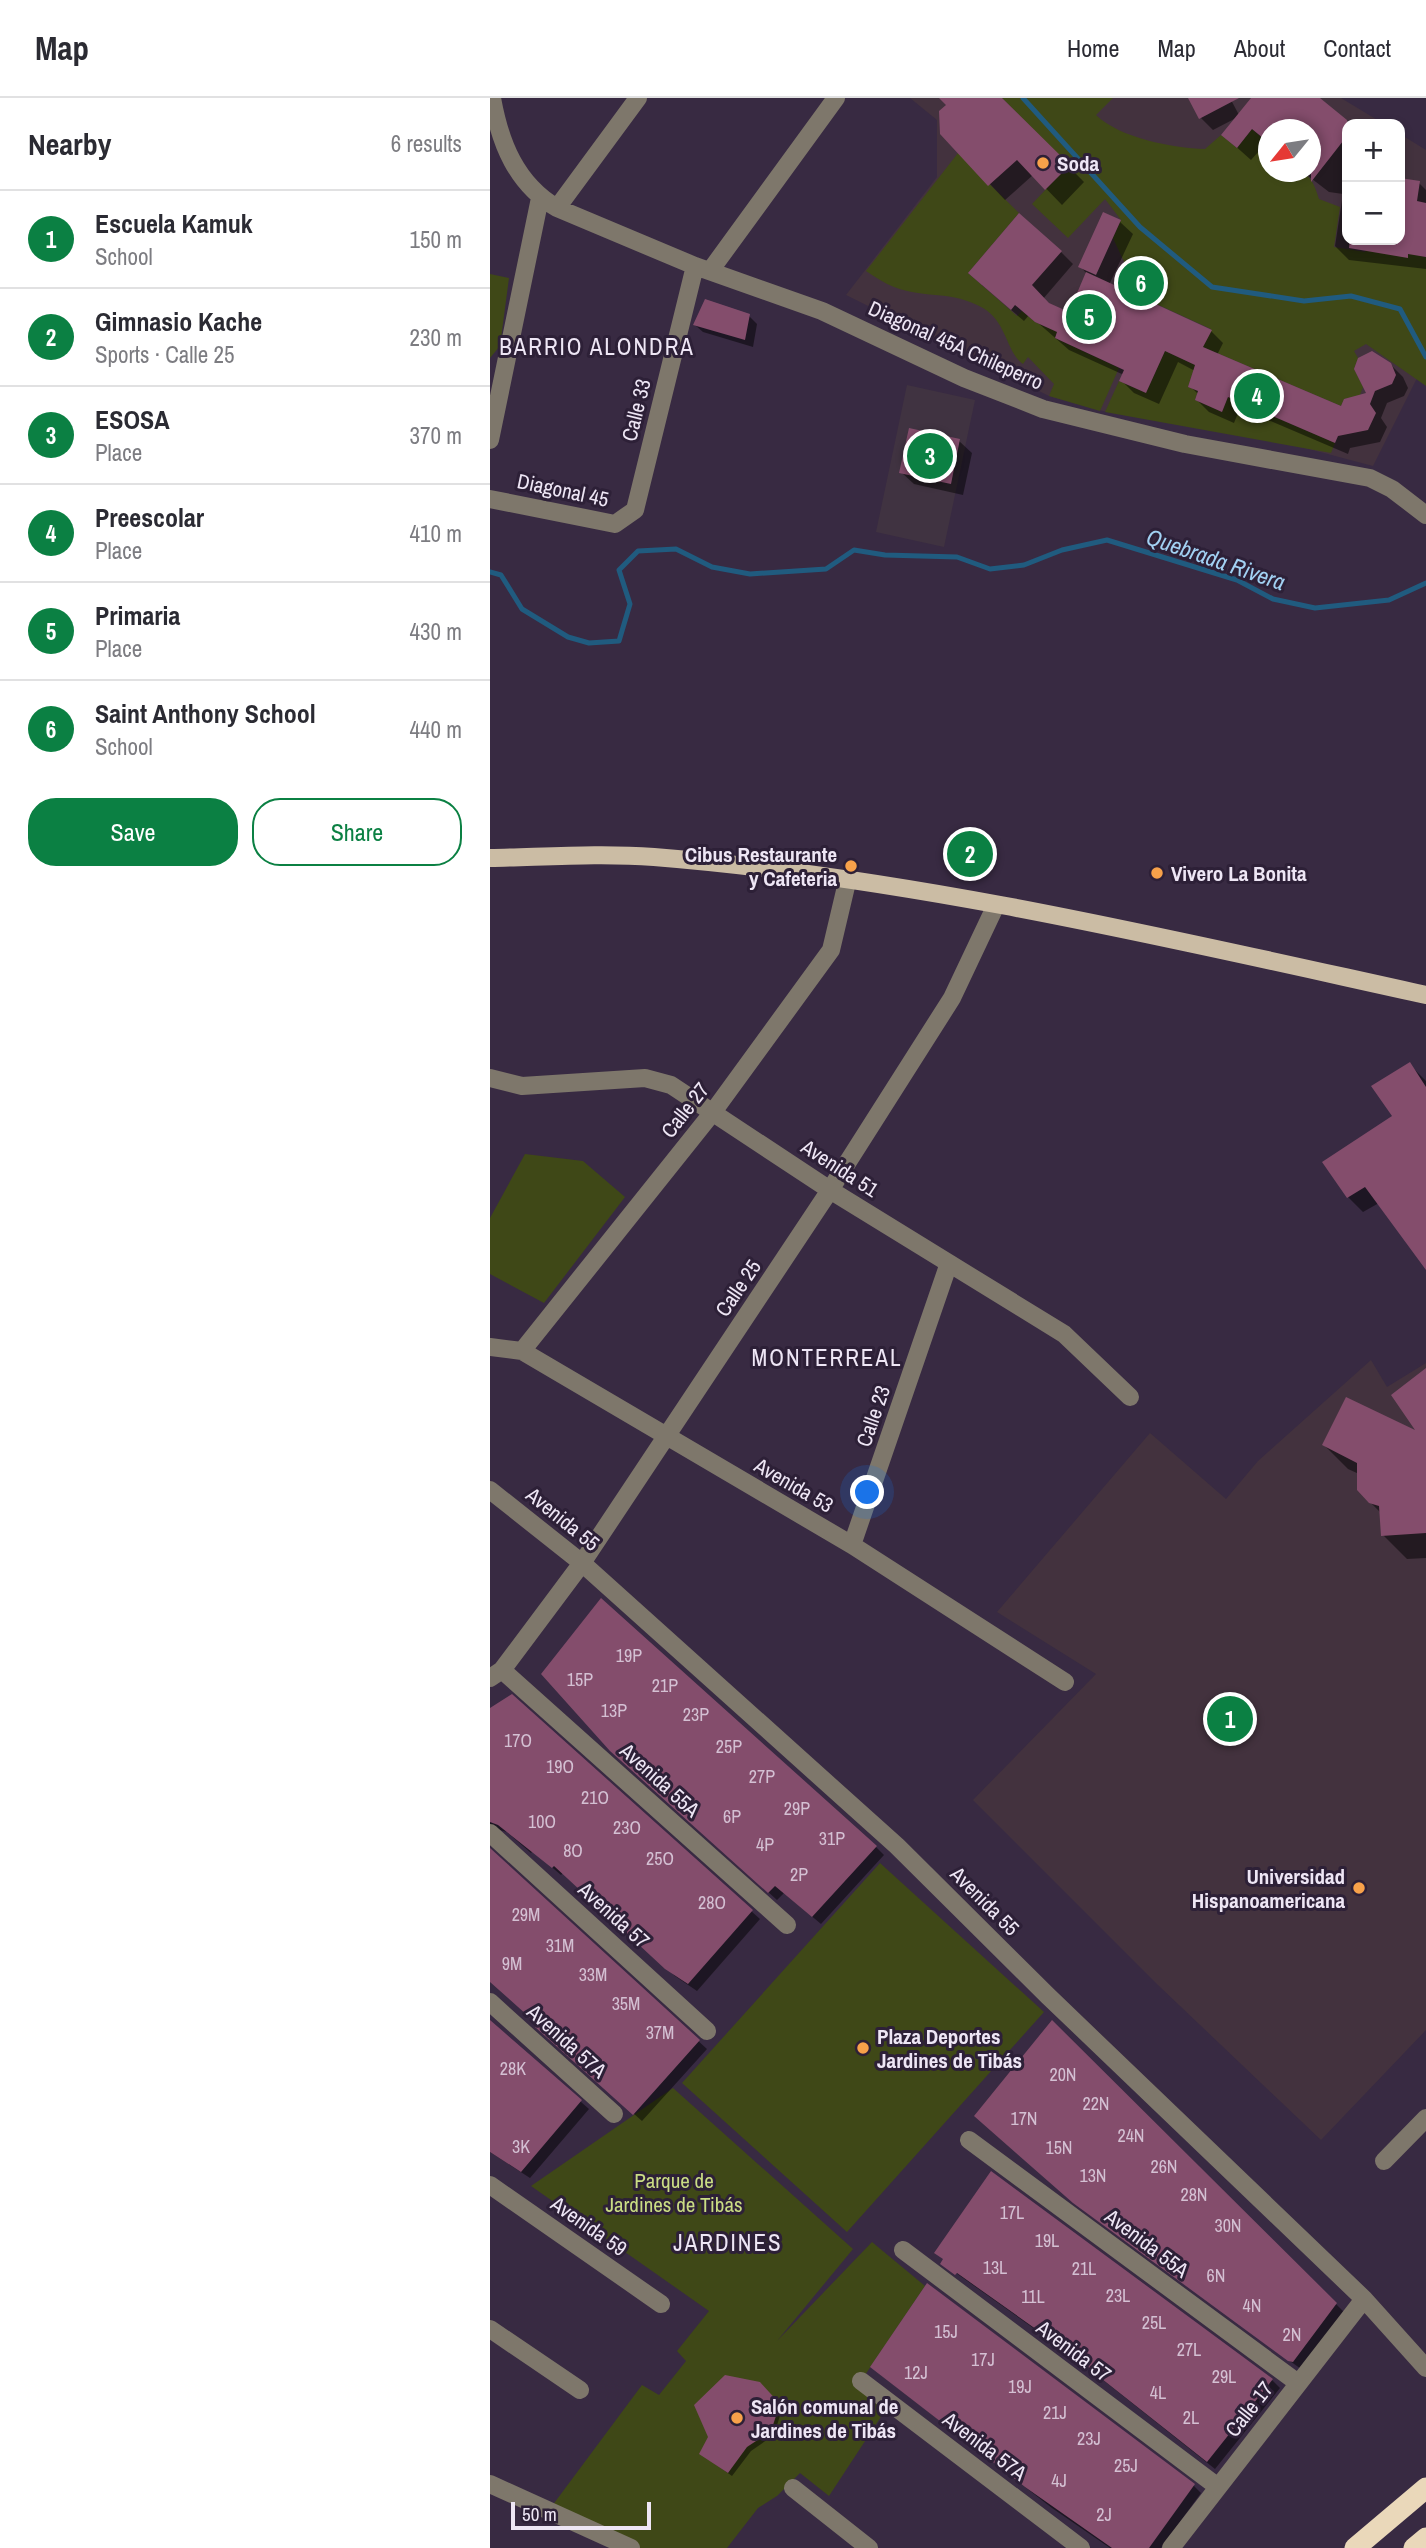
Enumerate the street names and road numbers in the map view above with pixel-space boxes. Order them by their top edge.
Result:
street label: Diagonal 45A Chileperro [864,293,1048,397]
street label: Calle 33 [614,376,658,444]
street label: Diagonal 45 [515,466,611,514]
street label: Calle 27 [654,1076,716,1144]
street label: Avenida 51 [795,1132,885,1204]
street label: Calle 25 [708,1254,768,1322]
street label: Calle 23 [849,1381,897,1451]
street label: Avenida 53 [748,1450,839,1519]
street label: Avenida 55 [519,1480,606,1558]
street label: Avenida 55A [613,1736,707,1824]
street label: Avenida 55 [943,1859,1026,1942]
street label: Avenida 57 [571,1875,656,1955]
street label: Avenida 57A [520,1997,614,2085]
street label: Avenida 59 [544,2189,633,2263]
street label: Avenida 55A [1098,2201,1195,2284]
street label: Avenida 57 [1030,2313,1117,2389]
street label: Calle 17 [1218,2375,1280,2443]
street label: Avenida 57A [936,2404,1033,2487]

